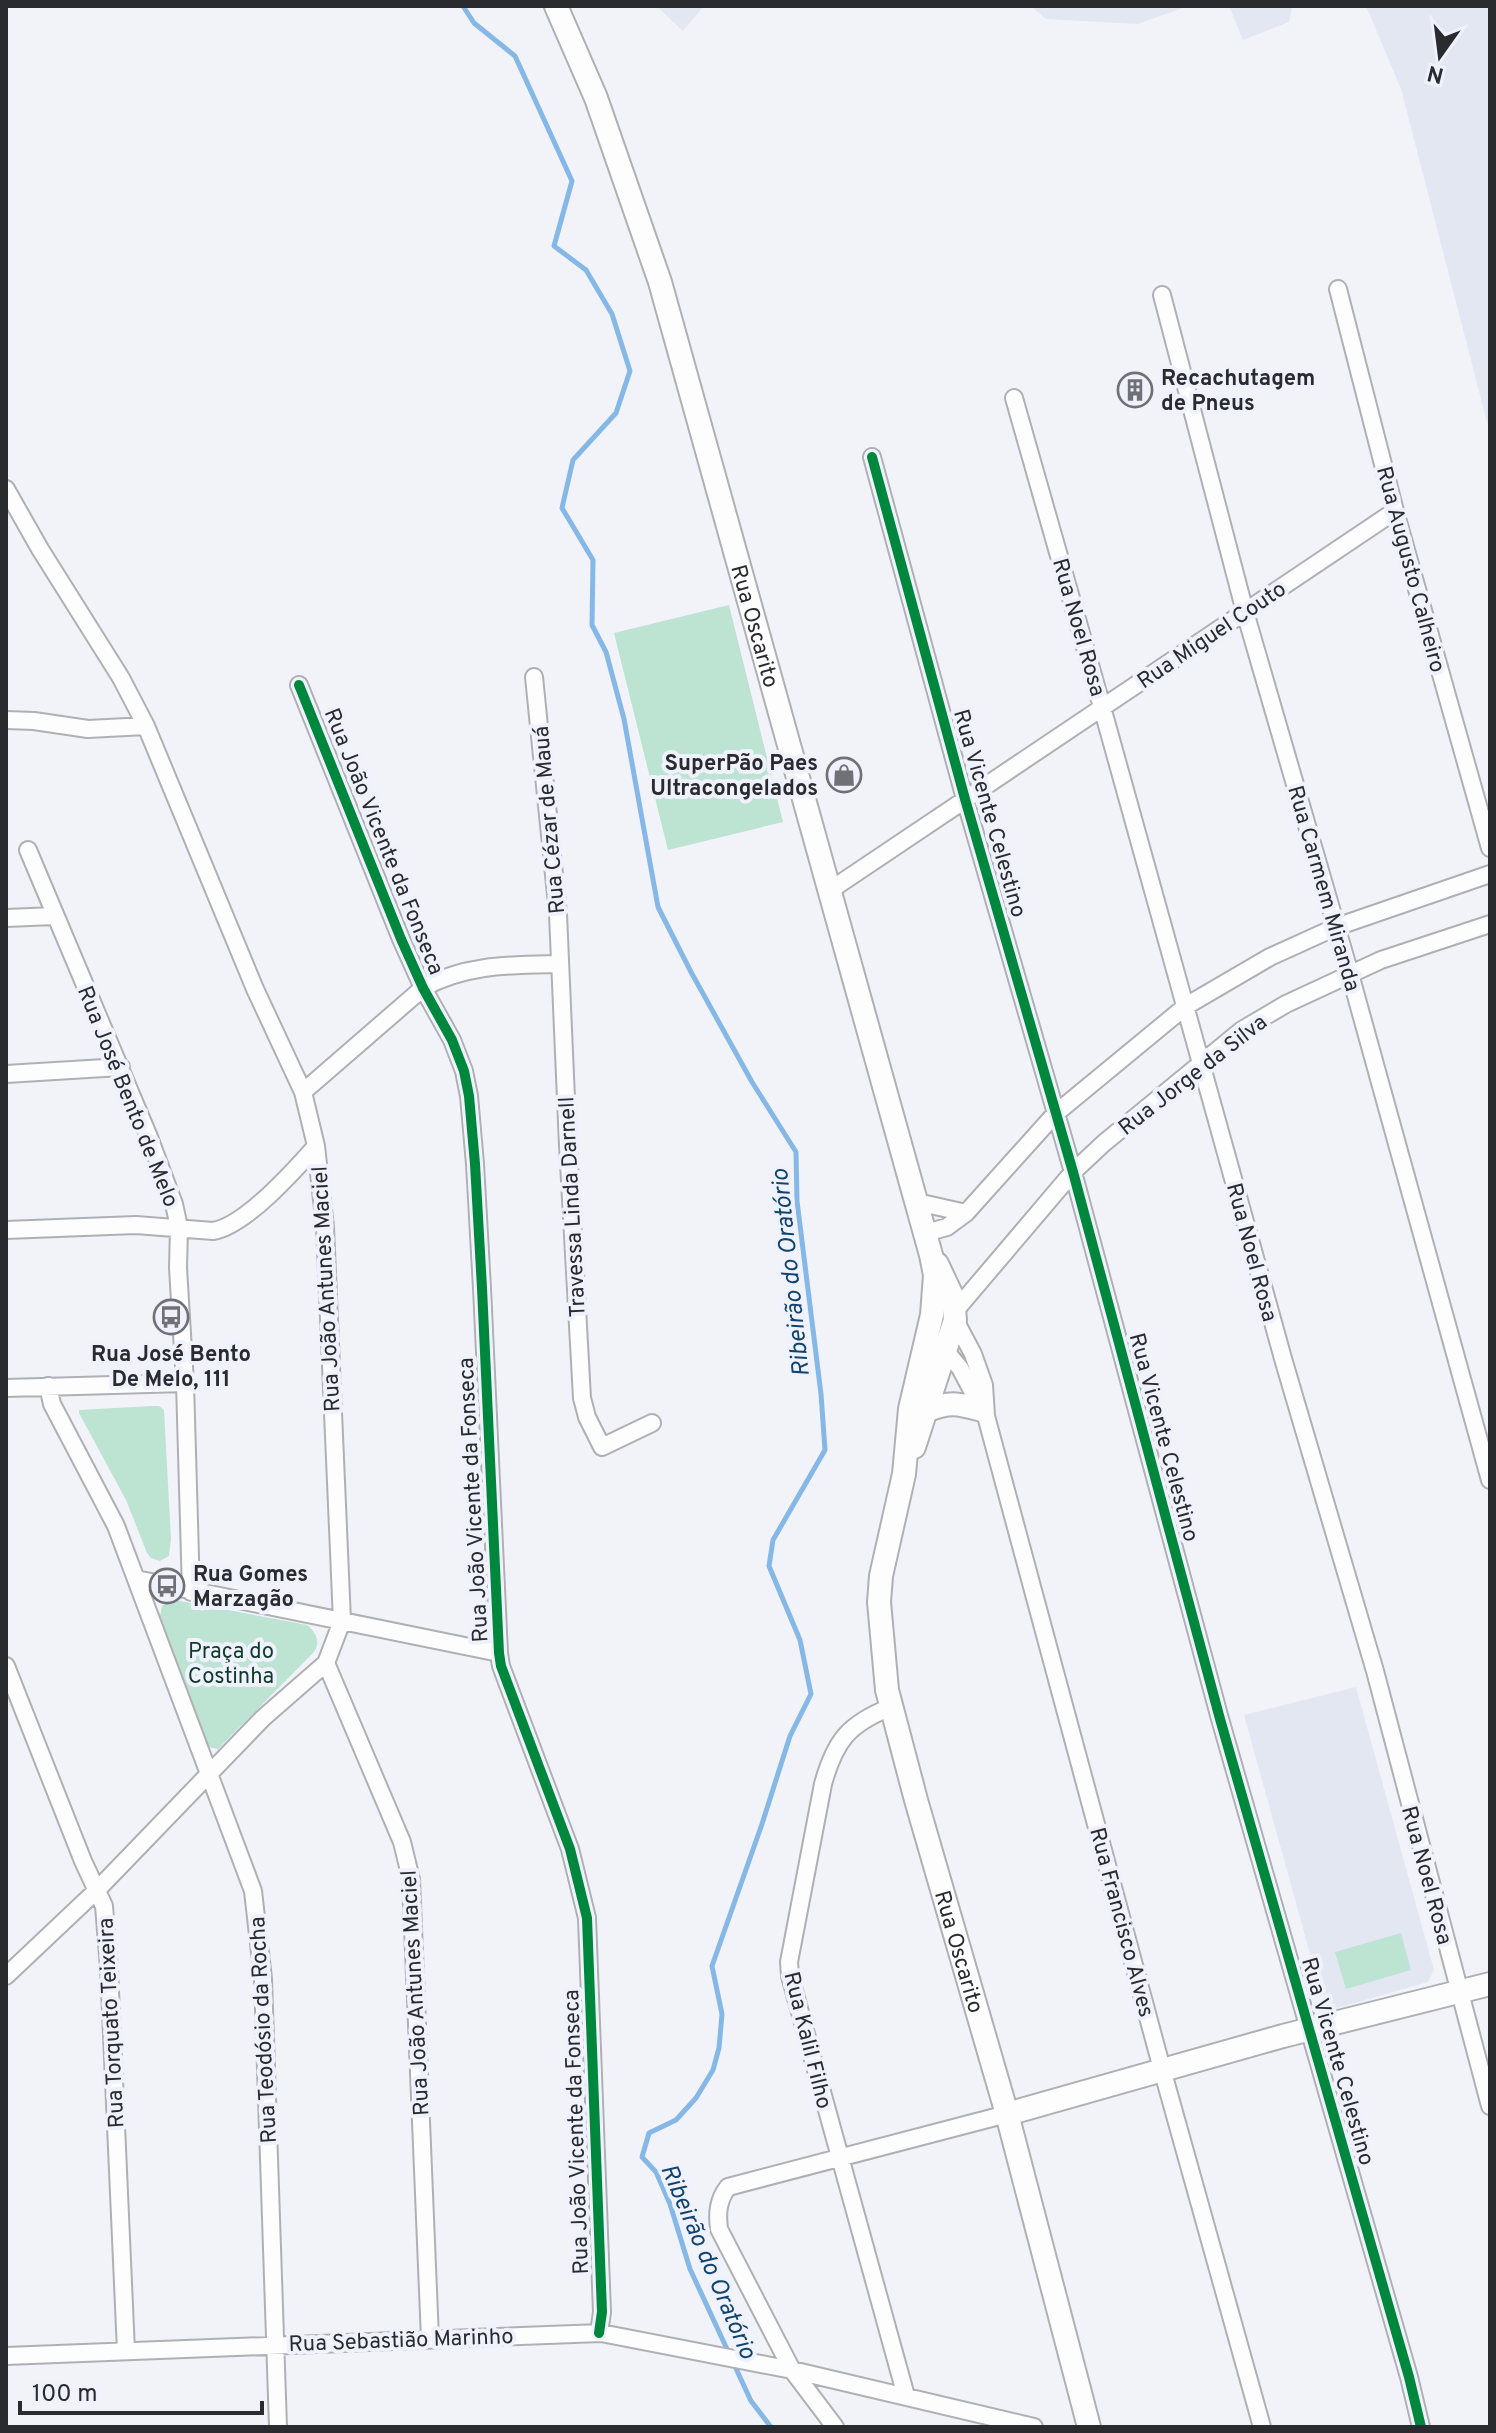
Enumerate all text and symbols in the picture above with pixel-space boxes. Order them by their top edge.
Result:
north arrow [1400,16,1480,96]
text: N [1425,58,1447,88]
place label: Recachutagem de Pneus [1161,366,1315,418]
building icon: Recachutagem de Pneus [1116,371,1154,409]
street label: Rua Augusto Calheiro [1369,464,1450,676]
street label: Rua Noel Rosa [1045,556,1110,700]
street label: Rua Oscarito [723,562,783,691]
street label: Rua Miguel Couto [1133,576,1292,696]
street label: Rua João Vicente da Fonseca [317,705,449,979]
street label: Rua Vicente Celestino [946,707,1031,921]
street label: Rua Cézar de Mauá [529,725,572,915]
place label: SuperPão Paes Ultracongelados [650,751,818,803]
shop icon: SuperPão Paes Ultracongelados [825,756,863,794]
street label: Rua Carmem Miranda [1280,783,1365,995]
street label: Rua José Bento de Melo [70,982,183,1211]
street label: Rua Jorge da Silva [1114,1010,1273,1142]
street label: Travessa Linda Darnell [554,1096,593,1318]
street label: Rua João Antunes Maciel [308,1165,347,1413]
water label: Ribeirão do Oratório [766,1167,818,1378]
street label: Rua Noel Rosa [1219,1180,1282,1325]
bus stop icon: Rua José Bento De Melo, 111 [152,1298,190,1336]
street label: Rua Vicente Celestino [1122,1330,1203,1545]
place label: Rua José Bento De Melo, 111 [91,1342,251,1394]
street label: Rua João Vicente da Fonseca [454,1357,495,1643]
place label: Rua Gomes Marzagão [193,1562,308,1614]
bus stop icon: Rua Gomes Marzagão [148,1567,186,1605]
park label: Praça do Costinha [188,1639,274,1691]
street label: Rua Noel Rosa [1394,1803,1457,1948]
street label: Rua Francisco Alves [1082,1825,1159,2020]
street label: Rua João Antunes Maciel [397,1869,436,2117]
street label: Rua Oscarito [927,1888,988,2017]
street label: Rua Teodósio da Rocha [245,1916,284,2144]
street label: Rua Torquato Teixeira [94,1917,131,2129]
street label: Rua Vicente Celestino [1294,1955,1379,2169]
street label: Rua Kalil Filho [776,1969,837,2112]
street label: Rua João Vicente da Fonseca [559,1989,596,2275]
water label: Ribeirão do Oratório [653,2160,762,2364]
street label: Rua Sebastião Marinho [288,2324,514,2359]
scale bar [20,2365,262,2415]
text: 100 m [32,2380,98,2410]

